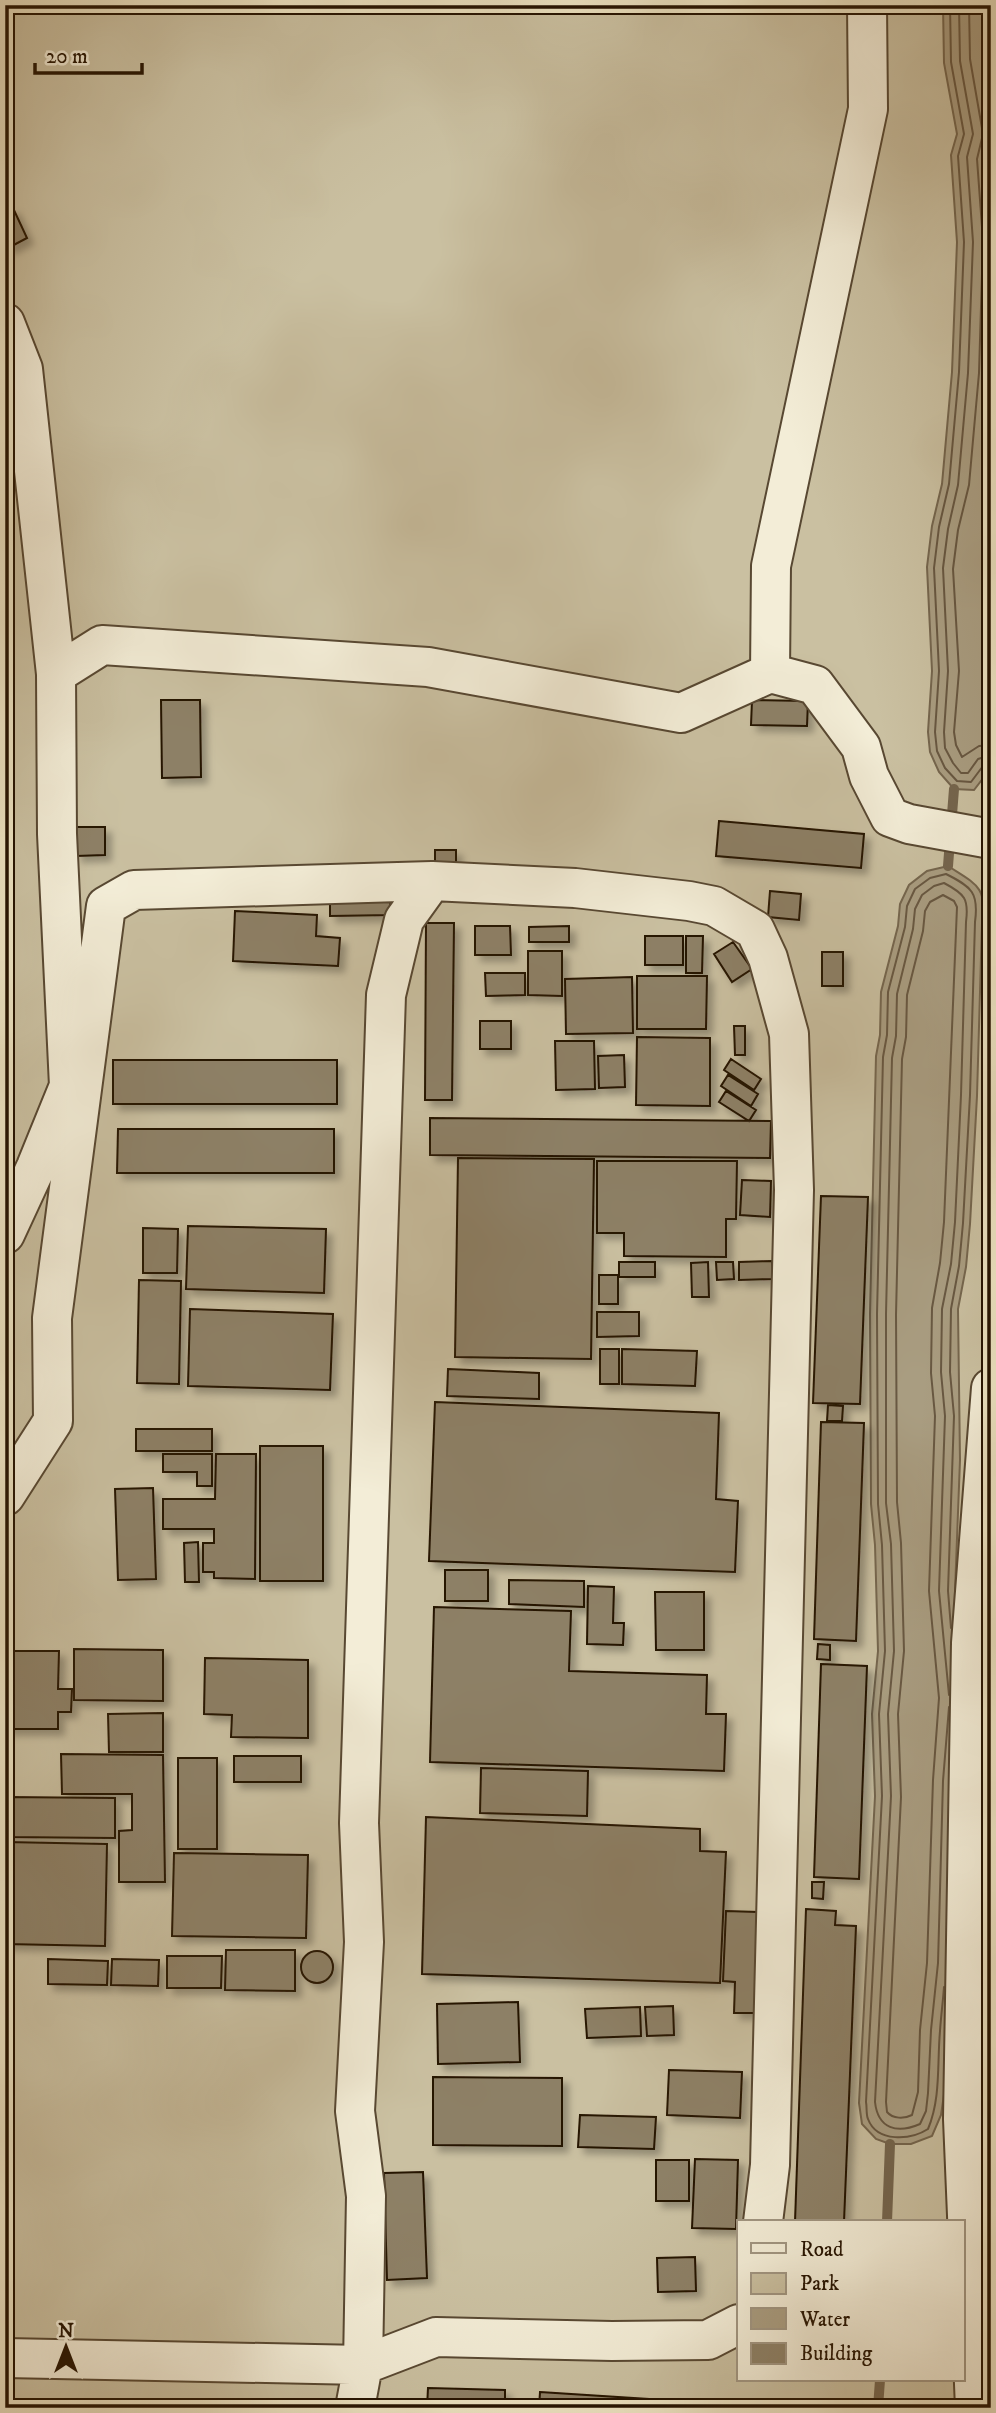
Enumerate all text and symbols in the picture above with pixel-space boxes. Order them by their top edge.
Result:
scale bar [35,32,142,76]
text: 20 m [46,44,88,70]
legend [737,2220,964,2382]
text: Road [800,2237,844,2263]
text: Park [800,2271,840,2297]
text: Water [799,2307,850,2333]
north arrow [32,2312,102,2382]
text: N [58,2320,74,2343]
text: Building [800,2341,873,2367]

